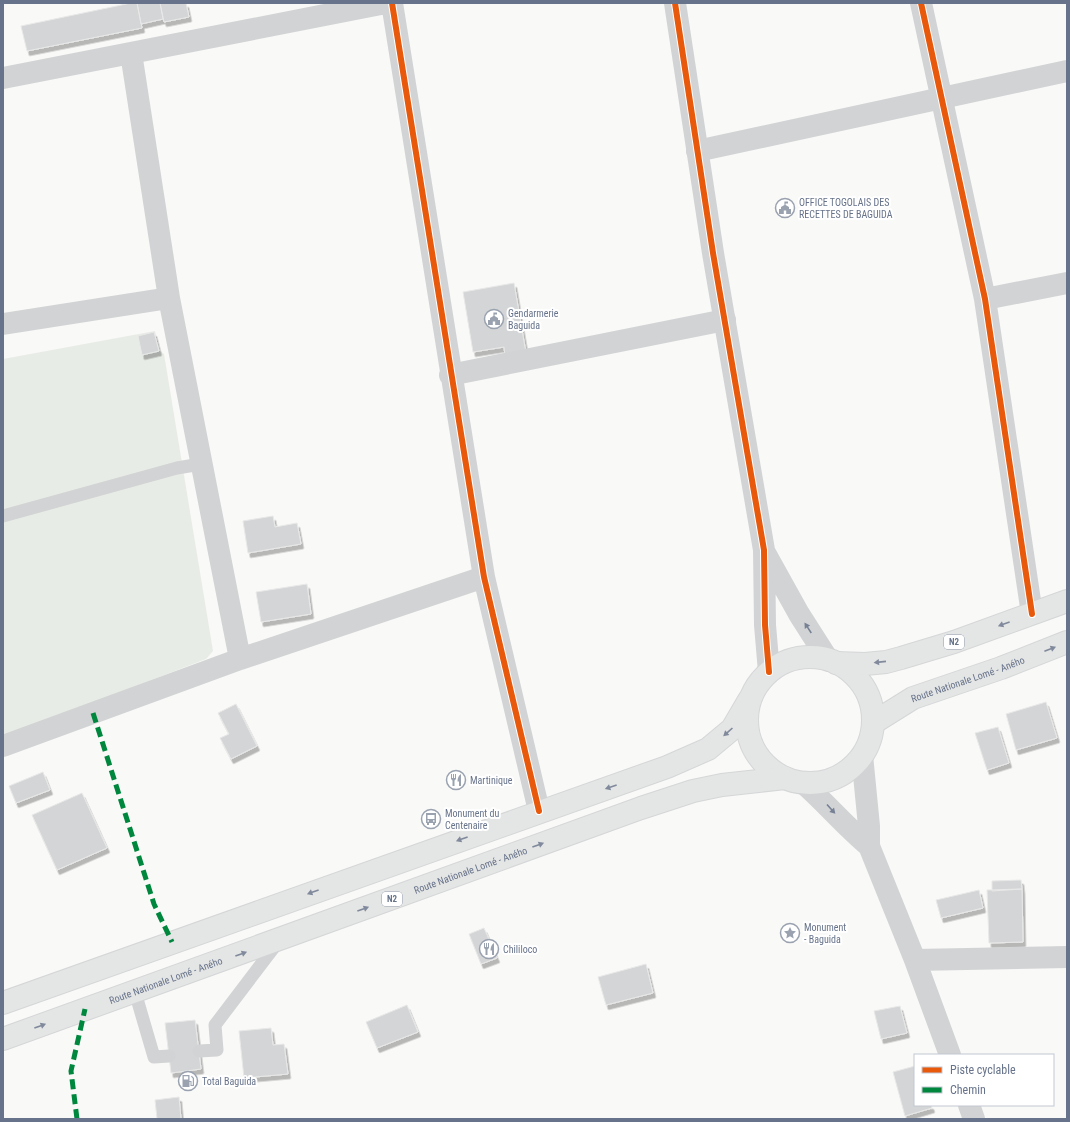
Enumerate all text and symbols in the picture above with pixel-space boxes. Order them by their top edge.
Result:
public building icon: OFFICE TOGOLAIS DES RECETTES DE BAGUIDA [774,197,796,219]
place label: OFFICE TOGOLAIS DES RECETTES DE BAGUIDA [799,197,893,220]
public building icon: Gendarmerie Baguida [483,308,505,330]
place label: Gendarmerie Baguida [508,308,559,331]
one-way arrow [998,621,1010,627]
one-way arrow [804,623,812,633]
road number: N2 [944,635,964,649]
one-way arrow [1045,645,1057,651]
street label: Route Nationale Lomé - Aného [909,654,1026,704]
one-way arrow [874,659,886,665]
one-way arrow [723,727,732,736]
restaurant icon: Martinique [445,769,467,791]
place label: Martinique [470,775,513,786]
one-way arrow [605,784,617,790]
one-way arrow [826,804,835,813]
bus stop icon: Monument du Centenaire [420,808,442,830]
place label: Monument du Centenaire [445,808,500,831]
one-way arrow [455,836,467,842]
one-way arrow [532,842,544,848]
street label: Route Nationale Lomé - Aného [412,844,528,895]
one-way arrow [307,889,319,895]
road number: N2 [382,892,402,906]
one-way arrow [358,906,370,912]
place icon: Monument - Baguida [779,922,801,944]
place label: Monument - Baguida [804,922,846,945]
restaurant icon: Chililoco [478,938,500,960]
place label: Chililoco [503,944,537,955]
one-way arrow [236,950,248,956]
street label: Route Nationale Lomé - Aného [108,955,224,1006]
one-way arrow [34,1022,46,1028]
legend [914,1054,1054,1106]
text: Piste cyclable [950,1063,1016,1077]
fuel station icon: Total Baguida [177,1070,199,1092]
place label: Total Baguida [202,1076,256,1087]
text: Chemin [950,1083,986,1097]

